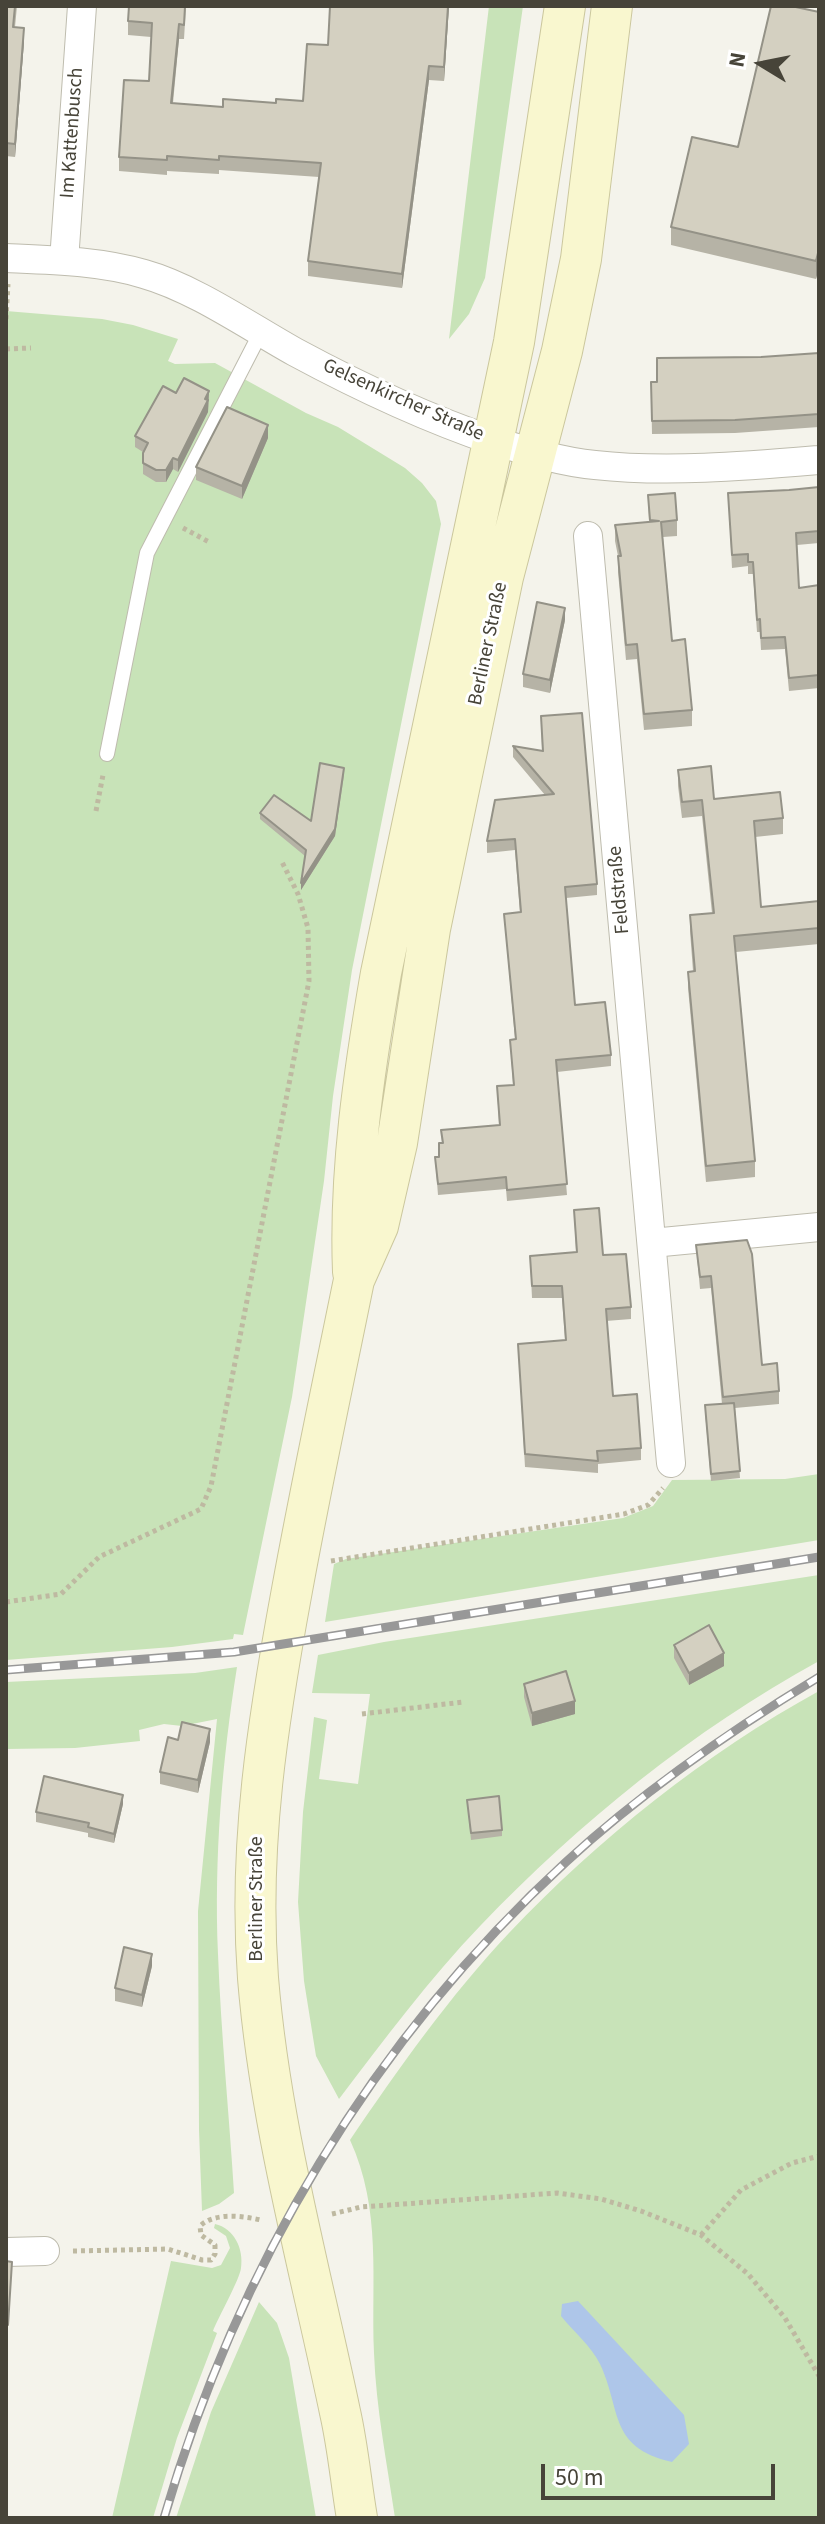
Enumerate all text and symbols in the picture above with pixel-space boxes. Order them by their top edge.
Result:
north arrow [721,24,801,104]
text: N [720,50,754,70]
street label: Im Kattenbusch [56,67,90,199]
street label: Gelsenkircher Straße [319,355,487,447]
street label: Berliner Straße [464,580,514,708]
street label: Feldstraße [604,845,636,935]
street label: Berliner Straße [246,1836,270,1962]
scale bar [545,2448,779,2498]
text: 50 m [555,2460,604,2495]

